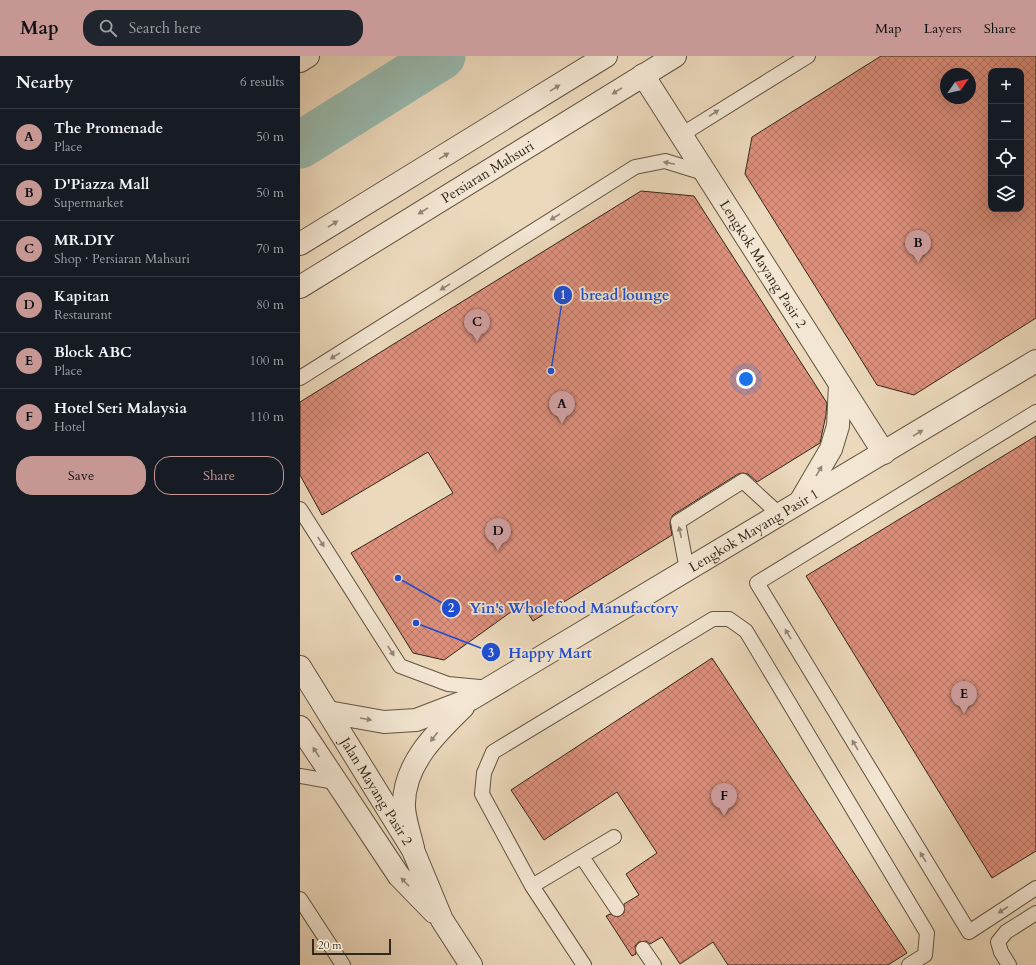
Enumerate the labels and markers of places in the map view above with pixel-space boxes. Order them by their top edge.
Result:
pin: B [905,230,931,263]
callout: bread lounge [553,281,678,308]
pin: C [464,309,490,342]
pin: A [549,391,575,424]
pin: D [485,518,511,551]
callout: Yin's Wholefood Manufactory [441,594,687,621]
callout: Happy Mart [481,639,600,666]
pin: E [951,681,977,714]
pin: F [711,783,737,816]

